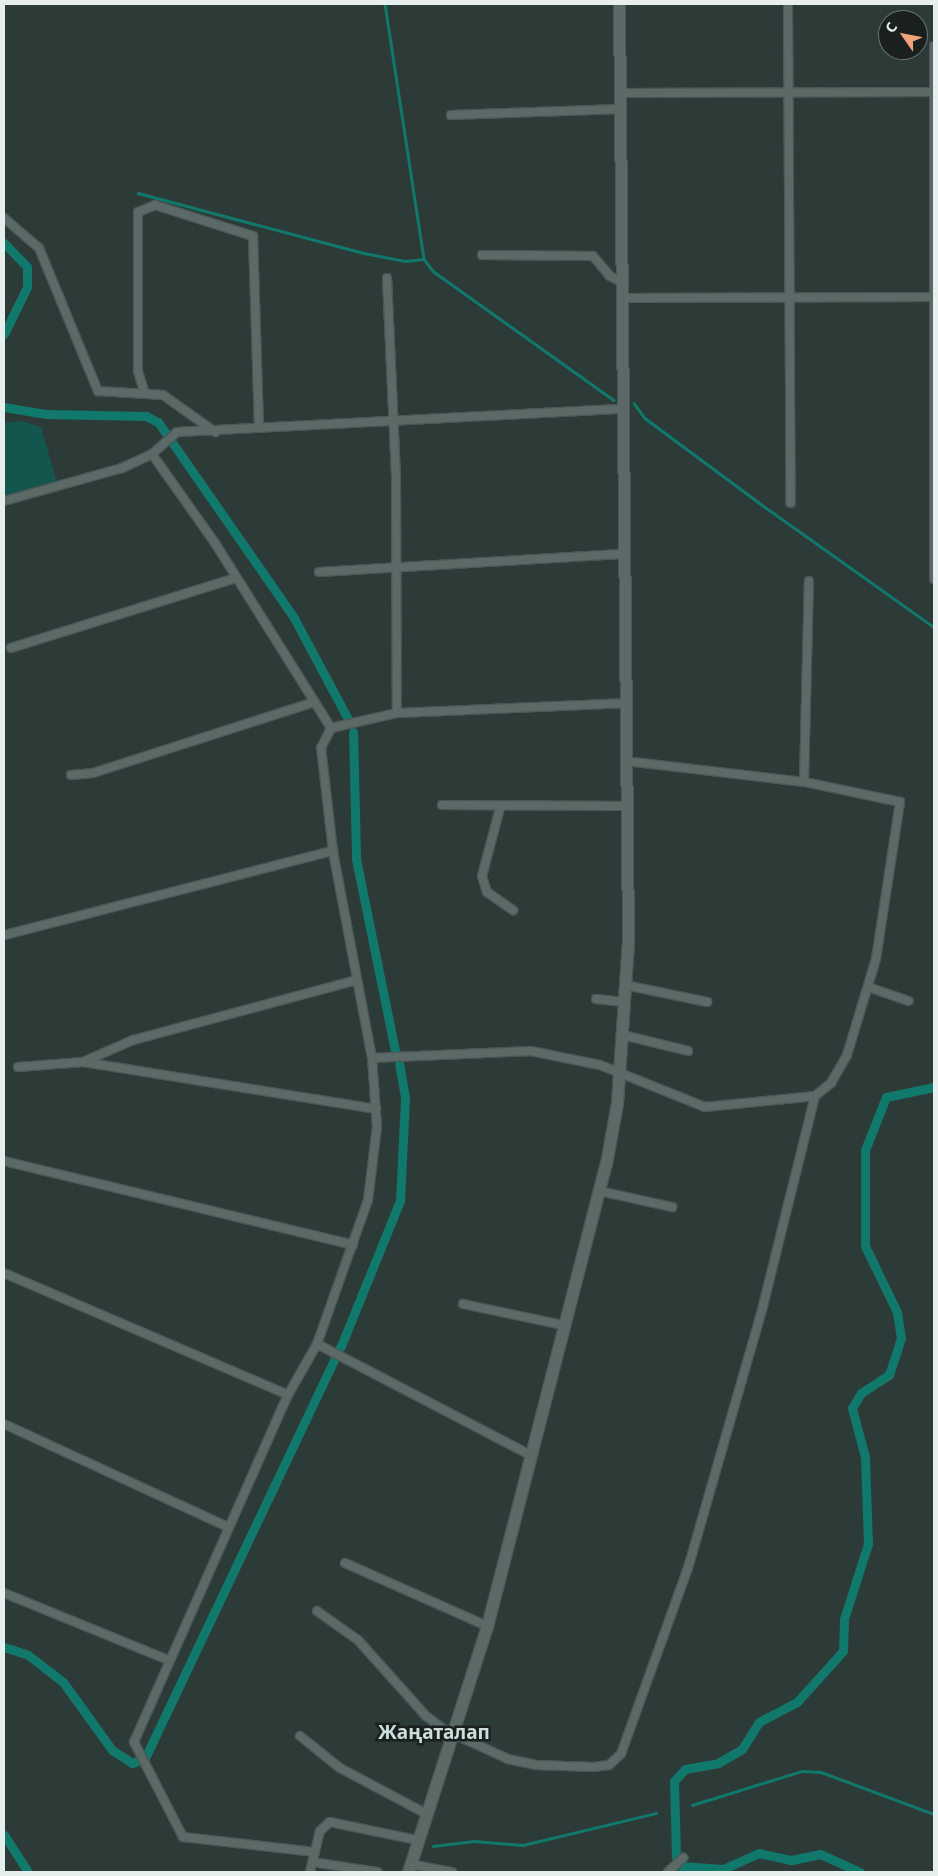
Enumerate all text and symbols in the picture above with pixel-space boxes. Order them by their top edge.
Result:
north arrow [878,10,928,60]
text: С [880,18,901,36]
district label: Жаңаталап [378,1722,490,1744]

